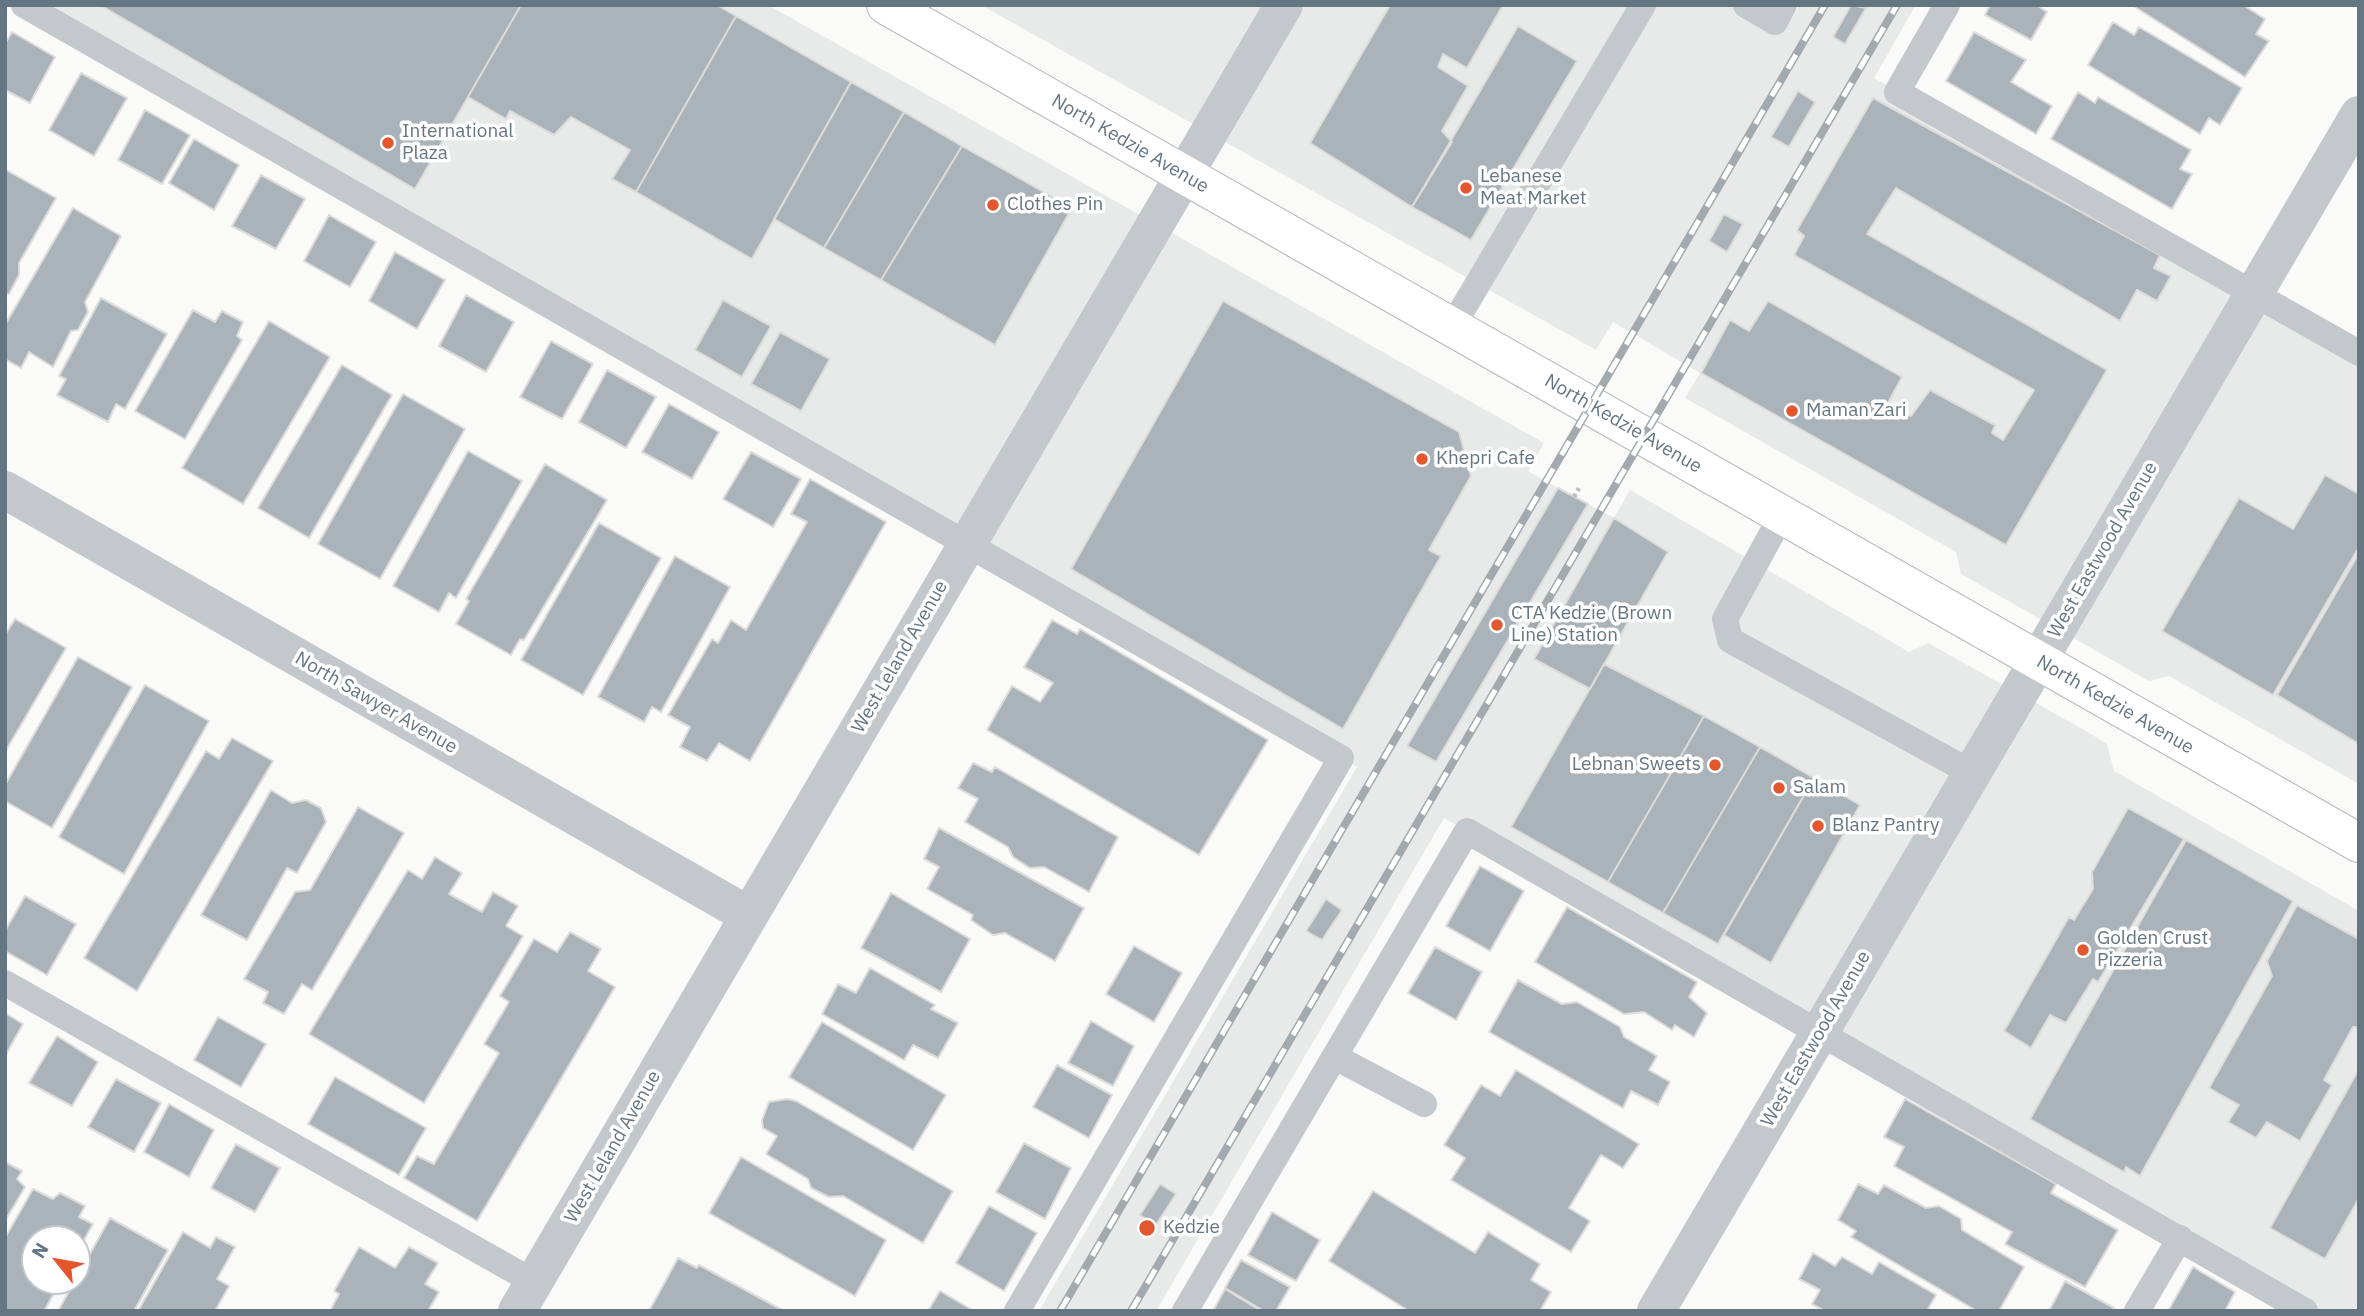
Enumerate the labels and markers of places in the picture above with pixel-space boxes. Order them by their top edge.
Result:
place label: International Plaza [402,121,513,165]
marker: International Plaza [380,135,396,151]
place label: Lebanese Meat Market [1480,166,1586,210]
marker: Lebanese Meat Market [1458,180,1474,196]
place label: Clothes Pin [1007,194,1103,216]
marker: Clothes Pin [985,197,1001,213]
place label: Maman Zari [1806,400,1906,422]
marker: Maman Zari [1784,403,1800,419]
place label: Khepri Cafe [1436,448,1535,470]
marker: Khepri Cafe [1414,451,1430,467]
place label: CTA Kedzie (Brown Line) Station [1511,603,1672,647]
marker: CTA Kedzie (Brown Line) Station [1489,617,1505,633]
place label: Lebnan Sweets [1572,754,1701,776]
marker: Lebnan Sweets [1707,757,1723,773]
place label: Salam [1793,777,1846,799]
marker: Salam [1771,780,1787,796]
place label: Blanz Pantry [1832,815,1939,837]
marker: Blanz Pantry [1810,818,1826,834]
place label: Golden Crust Pizzeria [2097,928,2208,972]
marker: Golden Crust Pizzeria [2075,942,2091,958]
place label: Kedzie [1163,1217,1220,1239]
marker: Kedzie [1137,1218,1157,1238]

